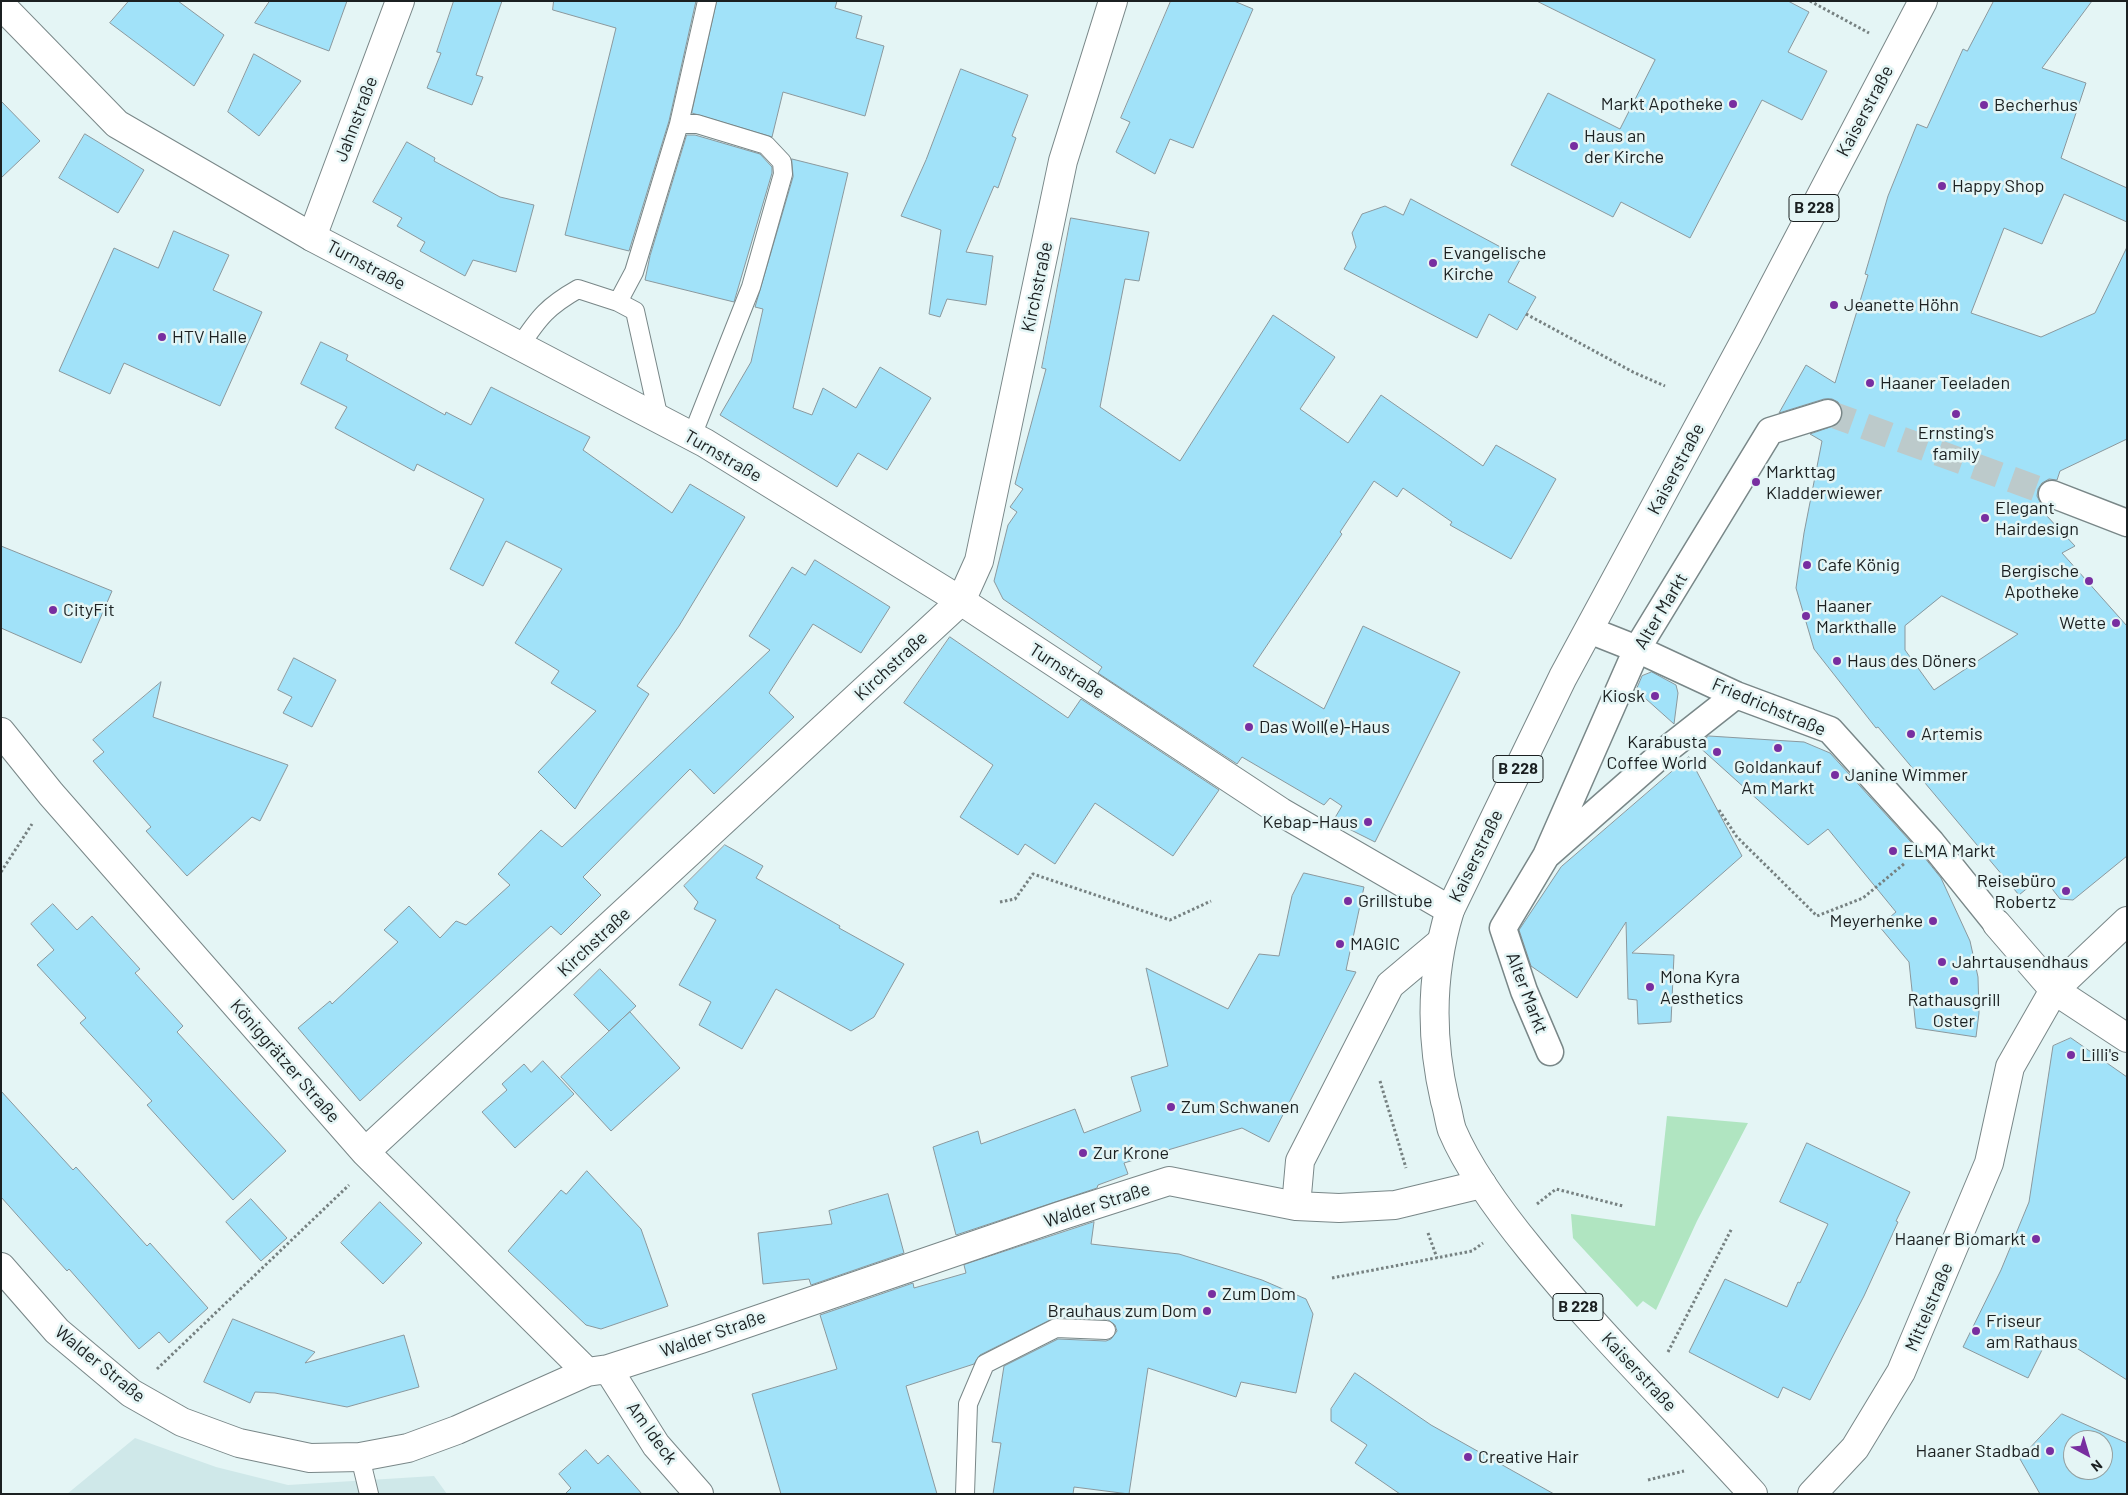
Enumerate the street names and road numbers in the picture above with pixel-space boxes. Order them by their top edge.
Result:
street label: Kaiserstraße [1832,62,1898,160]
street label: Jahnstraße [330,73,382,165]
road number: B 228 [1789,194,1839,222]
street label: Turnstraße [323,235,409,295]
street label: Kirchstraße [1017,240,1057,334]
street label: Kaiserstraße [1643,420,1709,518]
street label: Turnstraße [680,425,766,487]
street label: Alter Markt [1630,569,1692,653]
street label: Kirchstraße [850,627,932,705]
street label: Turnstraße [1025,639,1109,703]
street label: Friedrichstraße [1709,673,1829,741]
road number: B 228 [1493,756,1543,782]
street label: Kaiserstraße [1444,806,1508,906]
street label: Kirchstraße [553,903,635,981]
street label: Alter Markt [1502,949,1552,1037]
street label: Königgrätzer Straße [226,995,344,1127]
street label: Walder Straße [1041,1178,1153,1232]
street label: Mittelstraße [1901,1259,1957,1355]
road number: B 228 [1553,1294,1603,1320]
street label: Walder Straße [657,1306,769,1362]
street label: Walder Straße [50,1321,150,1407]
street label: Kaiserstraße [1597,1328,1681,1416]
street label: Am Ideck [622,1398,682,1468]

